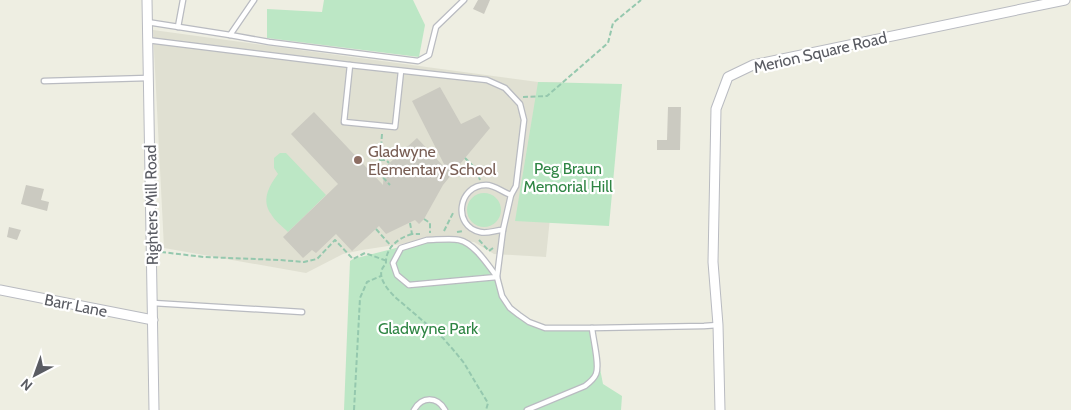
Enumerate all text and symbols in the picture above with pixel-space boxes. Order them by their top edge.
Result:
street label: Merion Square Road [751,28,889,77]
place label: Gladwyne Elementary School [368,142,496,179]
street label: Righters Mill Road [141,145,162,265]
marker: Gladwyne Elementary School [352,154,364,166]
park label: Peg Braun Memorial Hill [523,159,613,196]
street label: Barr Lane [43,290,109,321]
park label: Gladwyne Park [378,319,479,338]
north arrow [10,350,60,400]
text: N [17,375,36,395]

